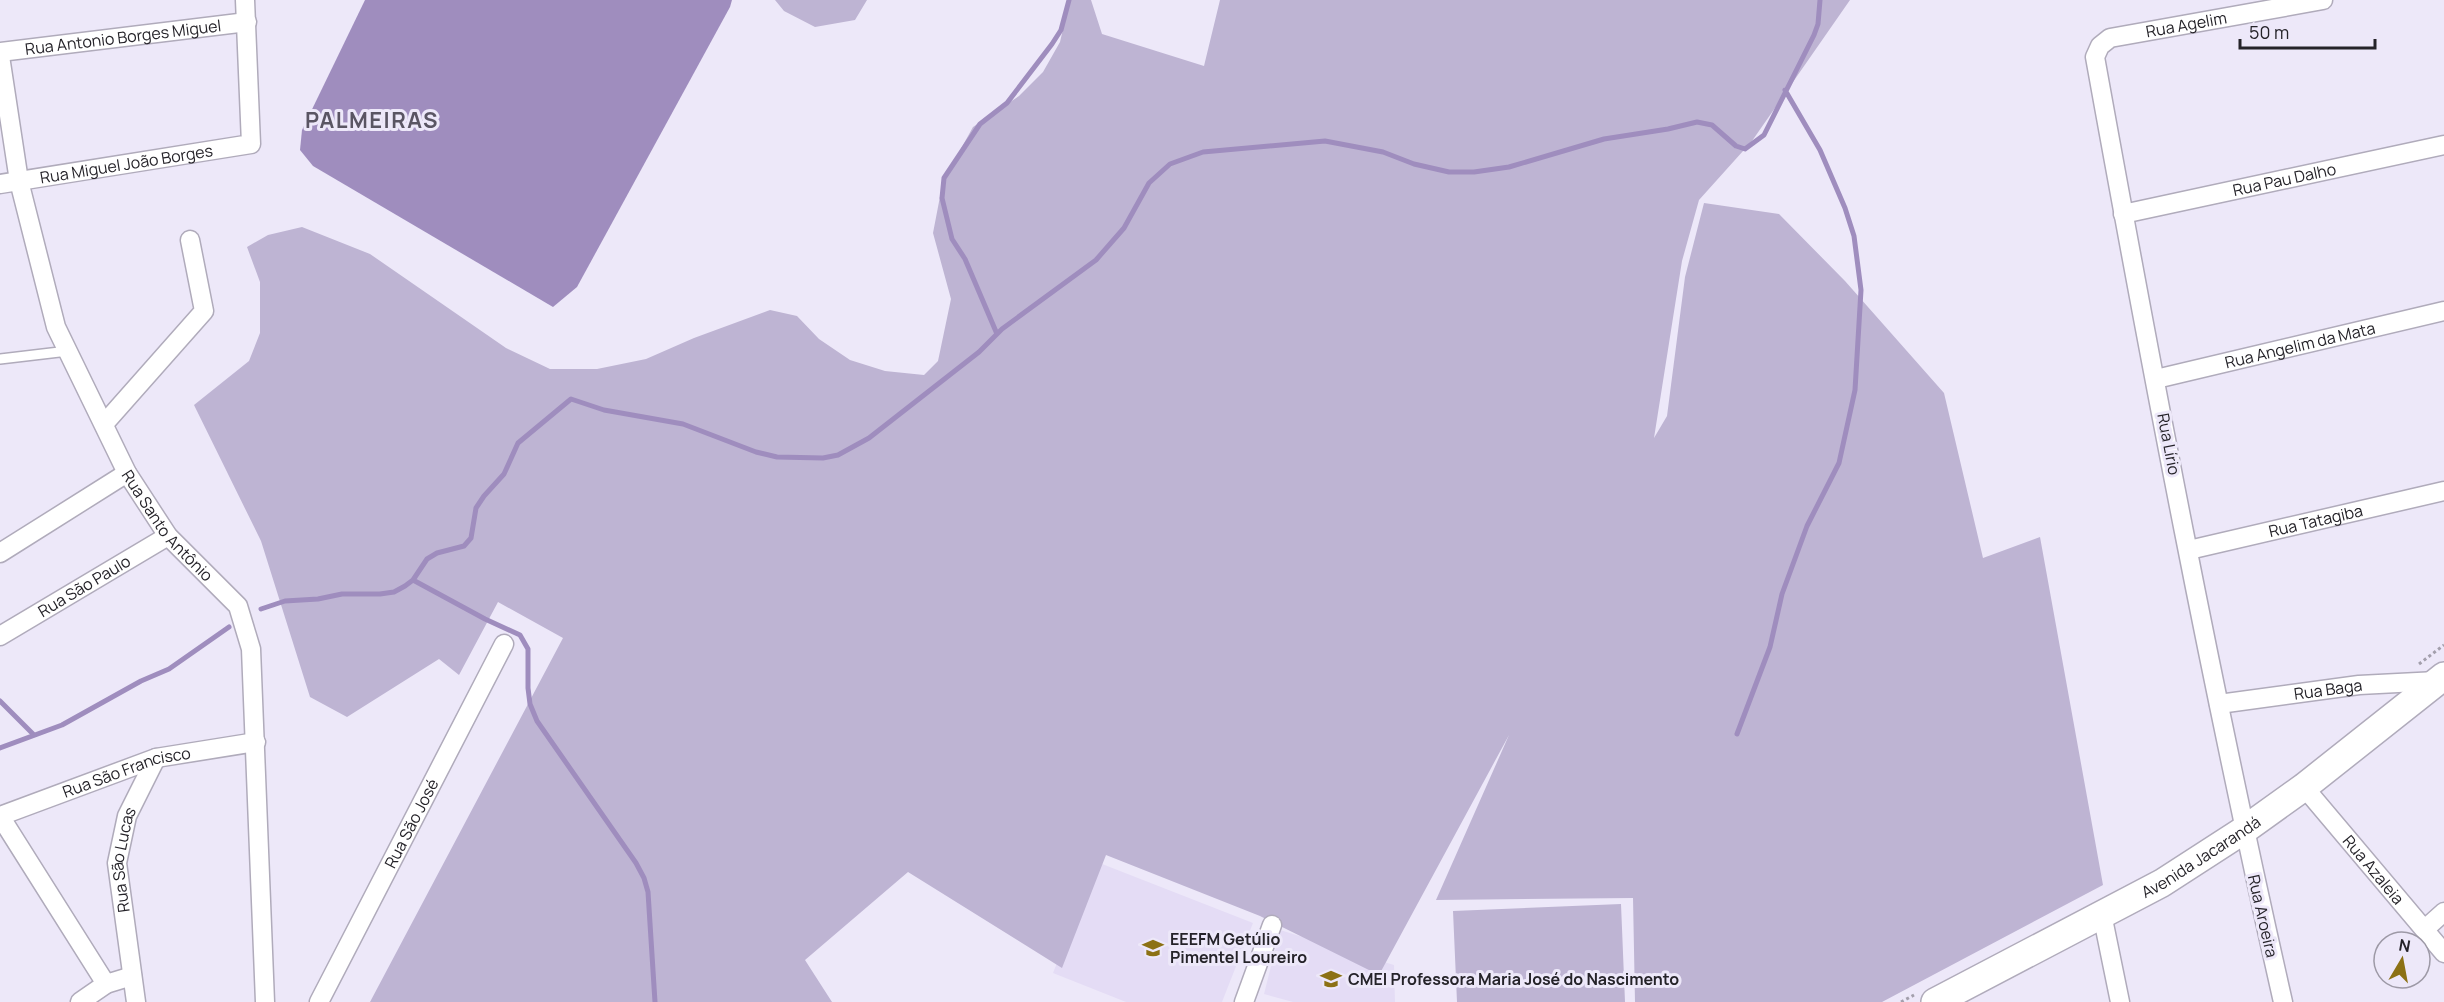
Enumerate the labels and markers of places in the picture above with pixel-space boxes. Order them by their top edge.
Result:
place label: EEEFM Getúlio Pimentel Loureiro [1170,928,1307,968]
school or university icon: EEEFM Getúlio Pimentel Loureiro [1141,936,1165,960]
school or university icon: CMEI Professora Maria José do Nascimento [1319,967,1343,991]
place label: CMEI Professora Maria José do Nascimento [1348,968,1679,990]

